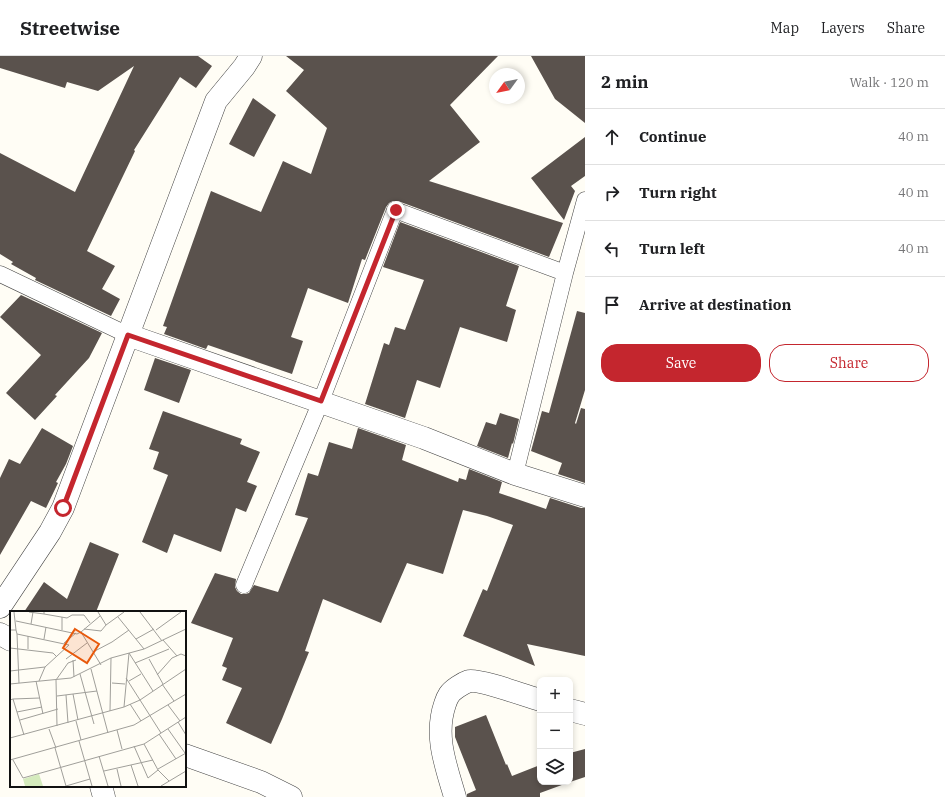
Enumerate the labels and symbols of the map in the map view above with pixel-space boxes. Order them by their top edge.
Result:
north arrow [489,68,525,104]
route end [387,201,405,219]
route start [54,499,72,517]
inset map [10,611,186,787]

